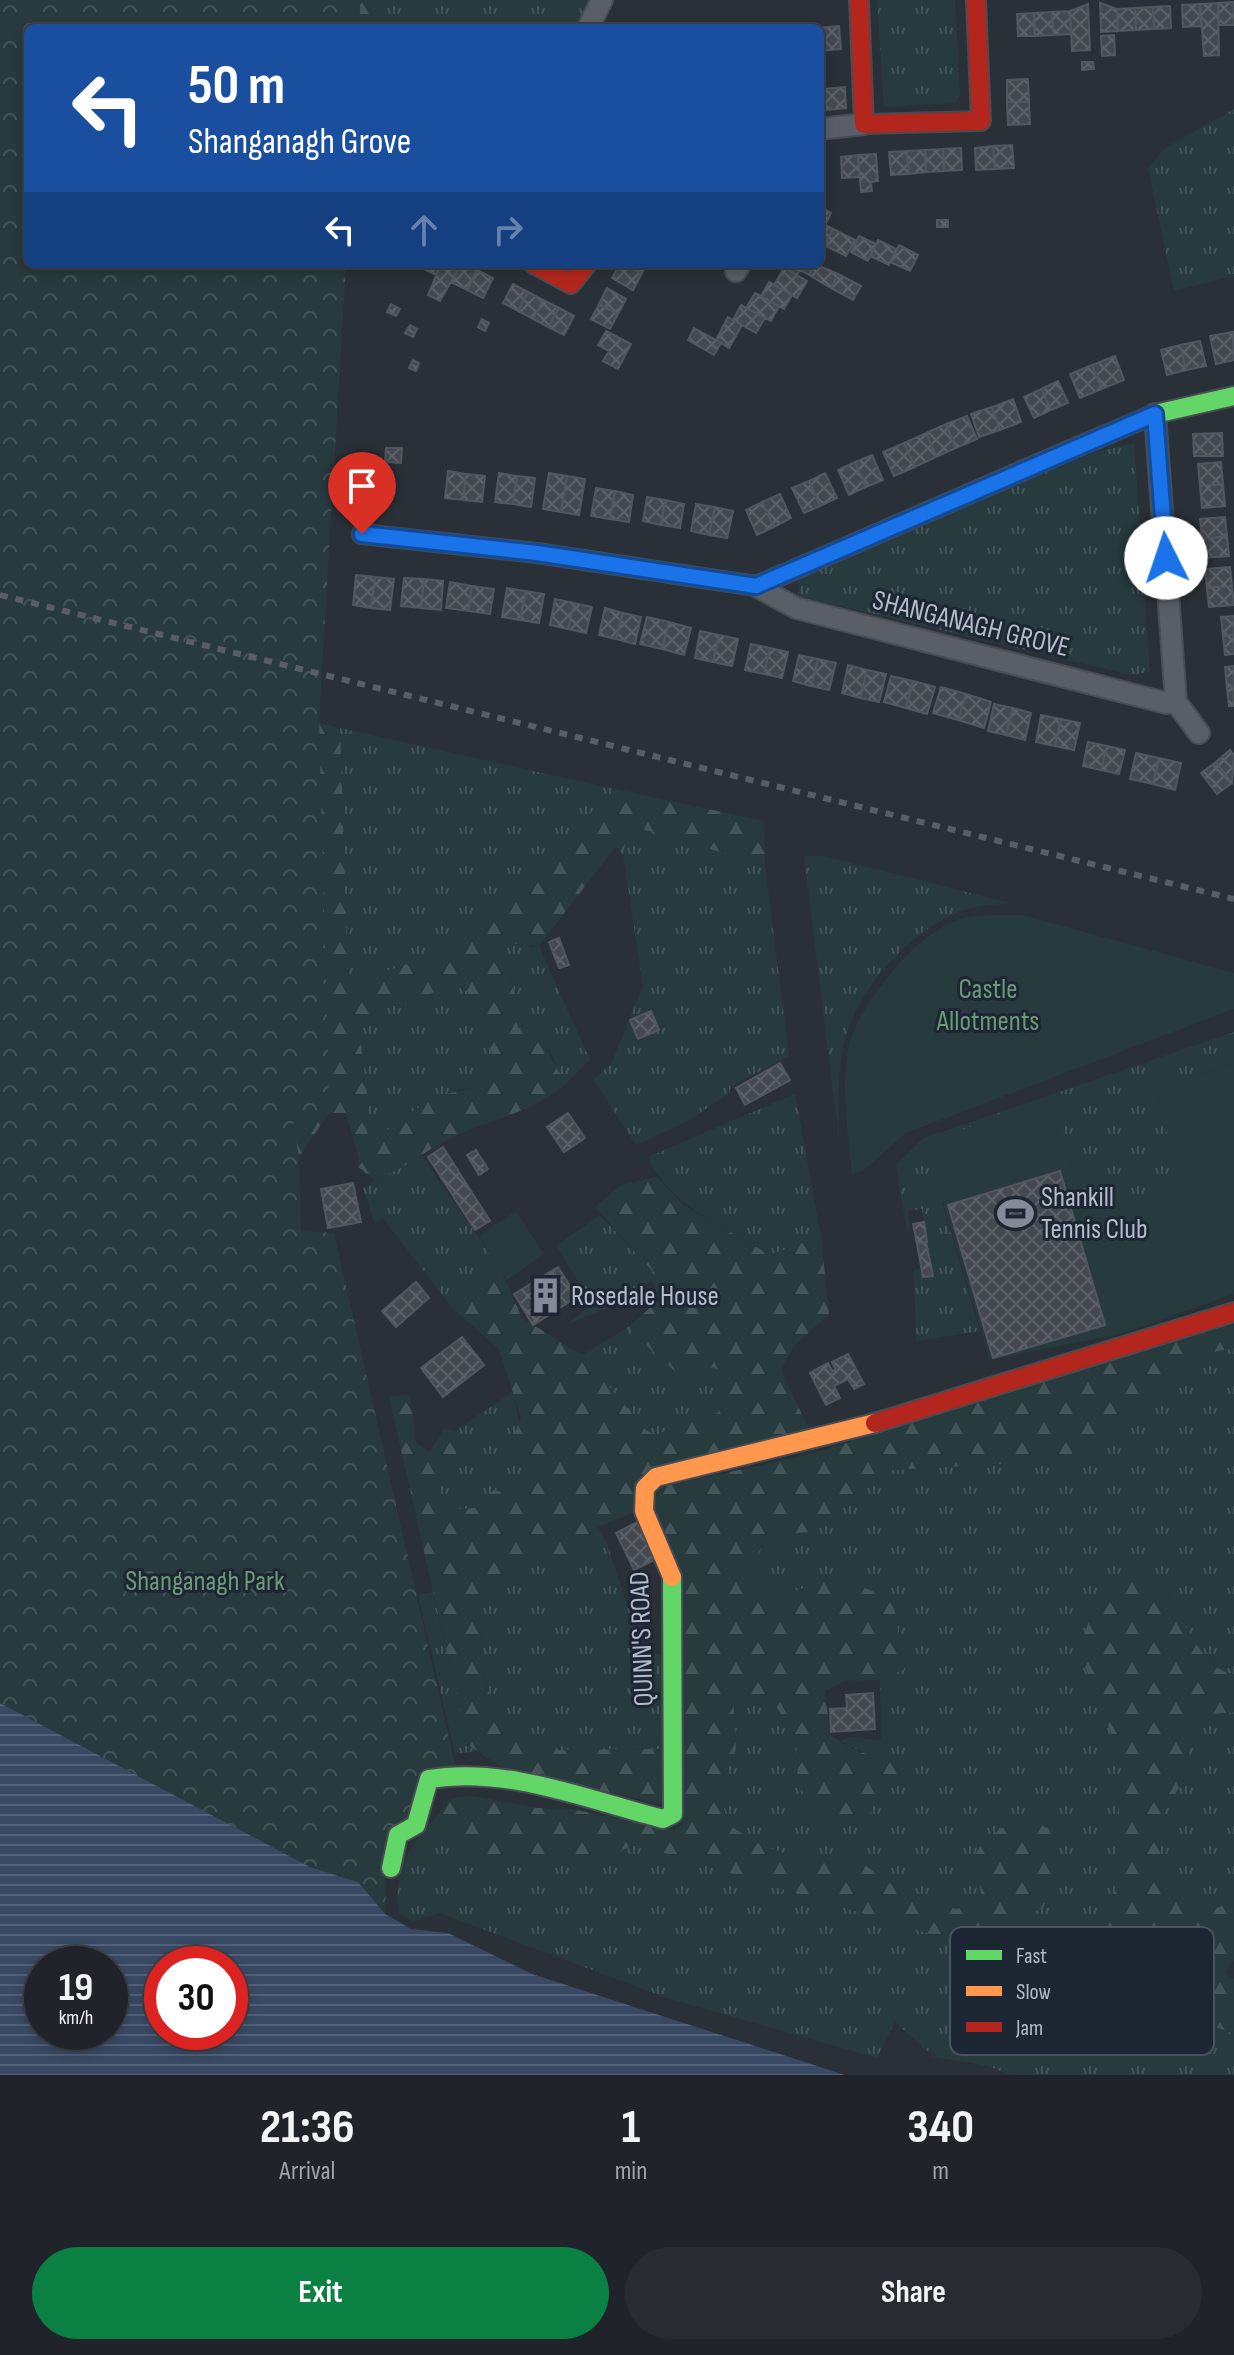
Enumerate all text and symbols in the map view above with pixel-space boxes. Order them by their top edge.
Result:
text: 50 m [188,53,285,120]
icon: left [56,56,160,160]
text: Shanganagh Grove [188,121,411,164]
icon: left [318,208,362,252]
icon: ahead [402,208,446,252]
icon: right [486,208,530,252]
pin [328,452,396,534]
icon: arrive [340,464,384,508]
position arrow [1124,516,1208,600]
street label: SHANGANAGH GROVE [869,584,1073,664]
park label: Castle Allotments [936,973,1039,1038]
place label: Shankill Tennis Club [1041,1181,1148,1246]
sports icon: Shankill Tennis Club [996,1194,1034,1232]
building icon: Rosedale House [526,1277,564,1315]
place label: Rosedale House [571,1280,719,1313]
park label: Shanganagh Park [125,1565,285,1598]
street label: QUINN'S ROAD [623,1571,661,1707]
legend [950,1927,1214,2055]
text: Fast [1016,1943,1047,1970]
speed limit sign: 30 [144,1946,248,2050]
text: 19 [59,1964,93,2012]
text: Slow [1016,1979,1051,2006]
text: km/h [59,2006,93,2030]
text: Jam [1015,2015,1043,2042]
text: 21:36 [260,2099,355,2156]
text: 1 [622,2099,640,2156]
text: 340 [907,2099,974,2156]
text: Arrival [279,2156,335,2187]
text: min [615,2156,647,2187]
text: m [932,2156,949,2187]
button: Exit [32,2247,609,2339]
button: Share [625,2247,1202,2339]

